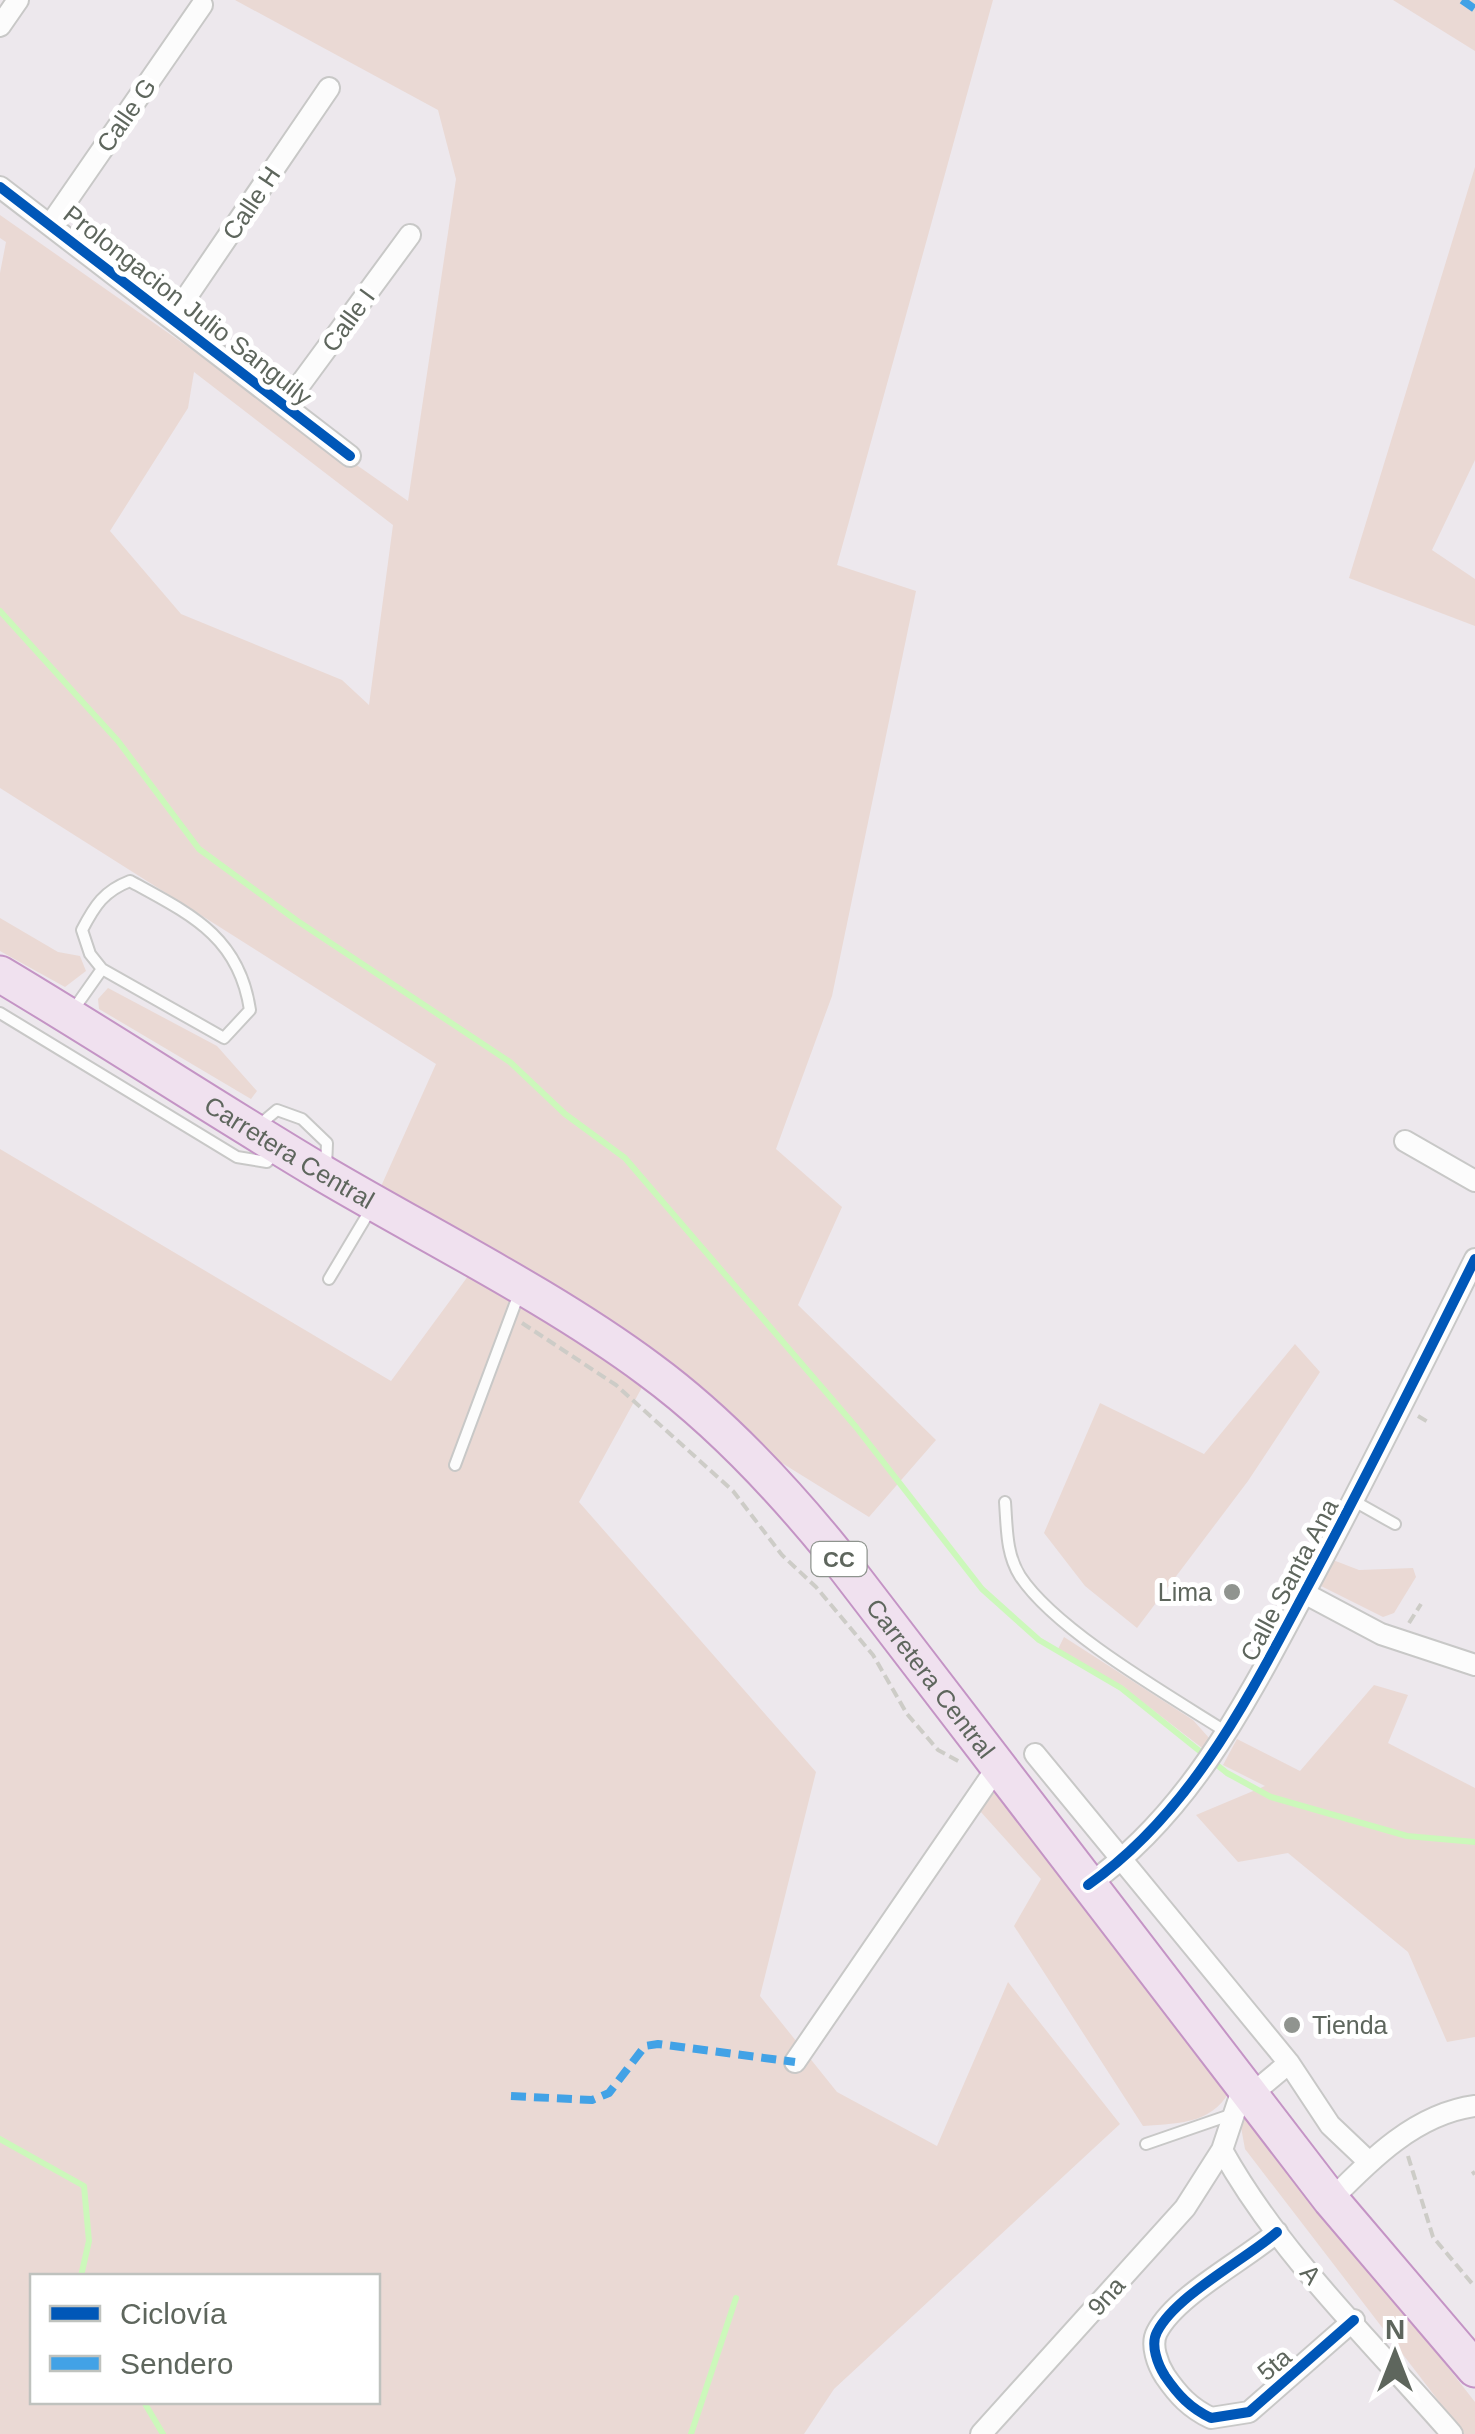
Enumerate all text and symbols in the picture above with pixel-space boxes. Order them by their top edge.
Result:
street label: Calle G [91,73,161,157]
street label: Calle H [216,161,286,245]
street label: Prolongacion Julio Sanguily [58,199,318,411]
street label: Calle I [316,283,380,357]
street label: Carretera Central [199,1090,379,1214]
street label: Calle Santa Ana [1235,1494,1343,1666]
road number: CC [812,1542,866,1576]
place label: Lima [1158,1578,1212,1606]
marker: Lima [1221,1581,1243,1603]
street label: Carretera Central [861,1593,1001,1764]
place label: Tienda [1312,2011,1388,2039]
marker: Tienda [1281,2014,1303,2036]
street label: A [1295,2259,1327,2290]
street label: 9na [1082,2271,1130,2321]
legend [30,2274,380,2404]
text: Ciclovía [120,2297,227,2330]
north arrow [1345,2304,1445,2404]
text: N [1385,2314,1405,2345]
street label: 5ta [1252,2342,1296,2386]
text: Sendero [120,2347,233,2380]

